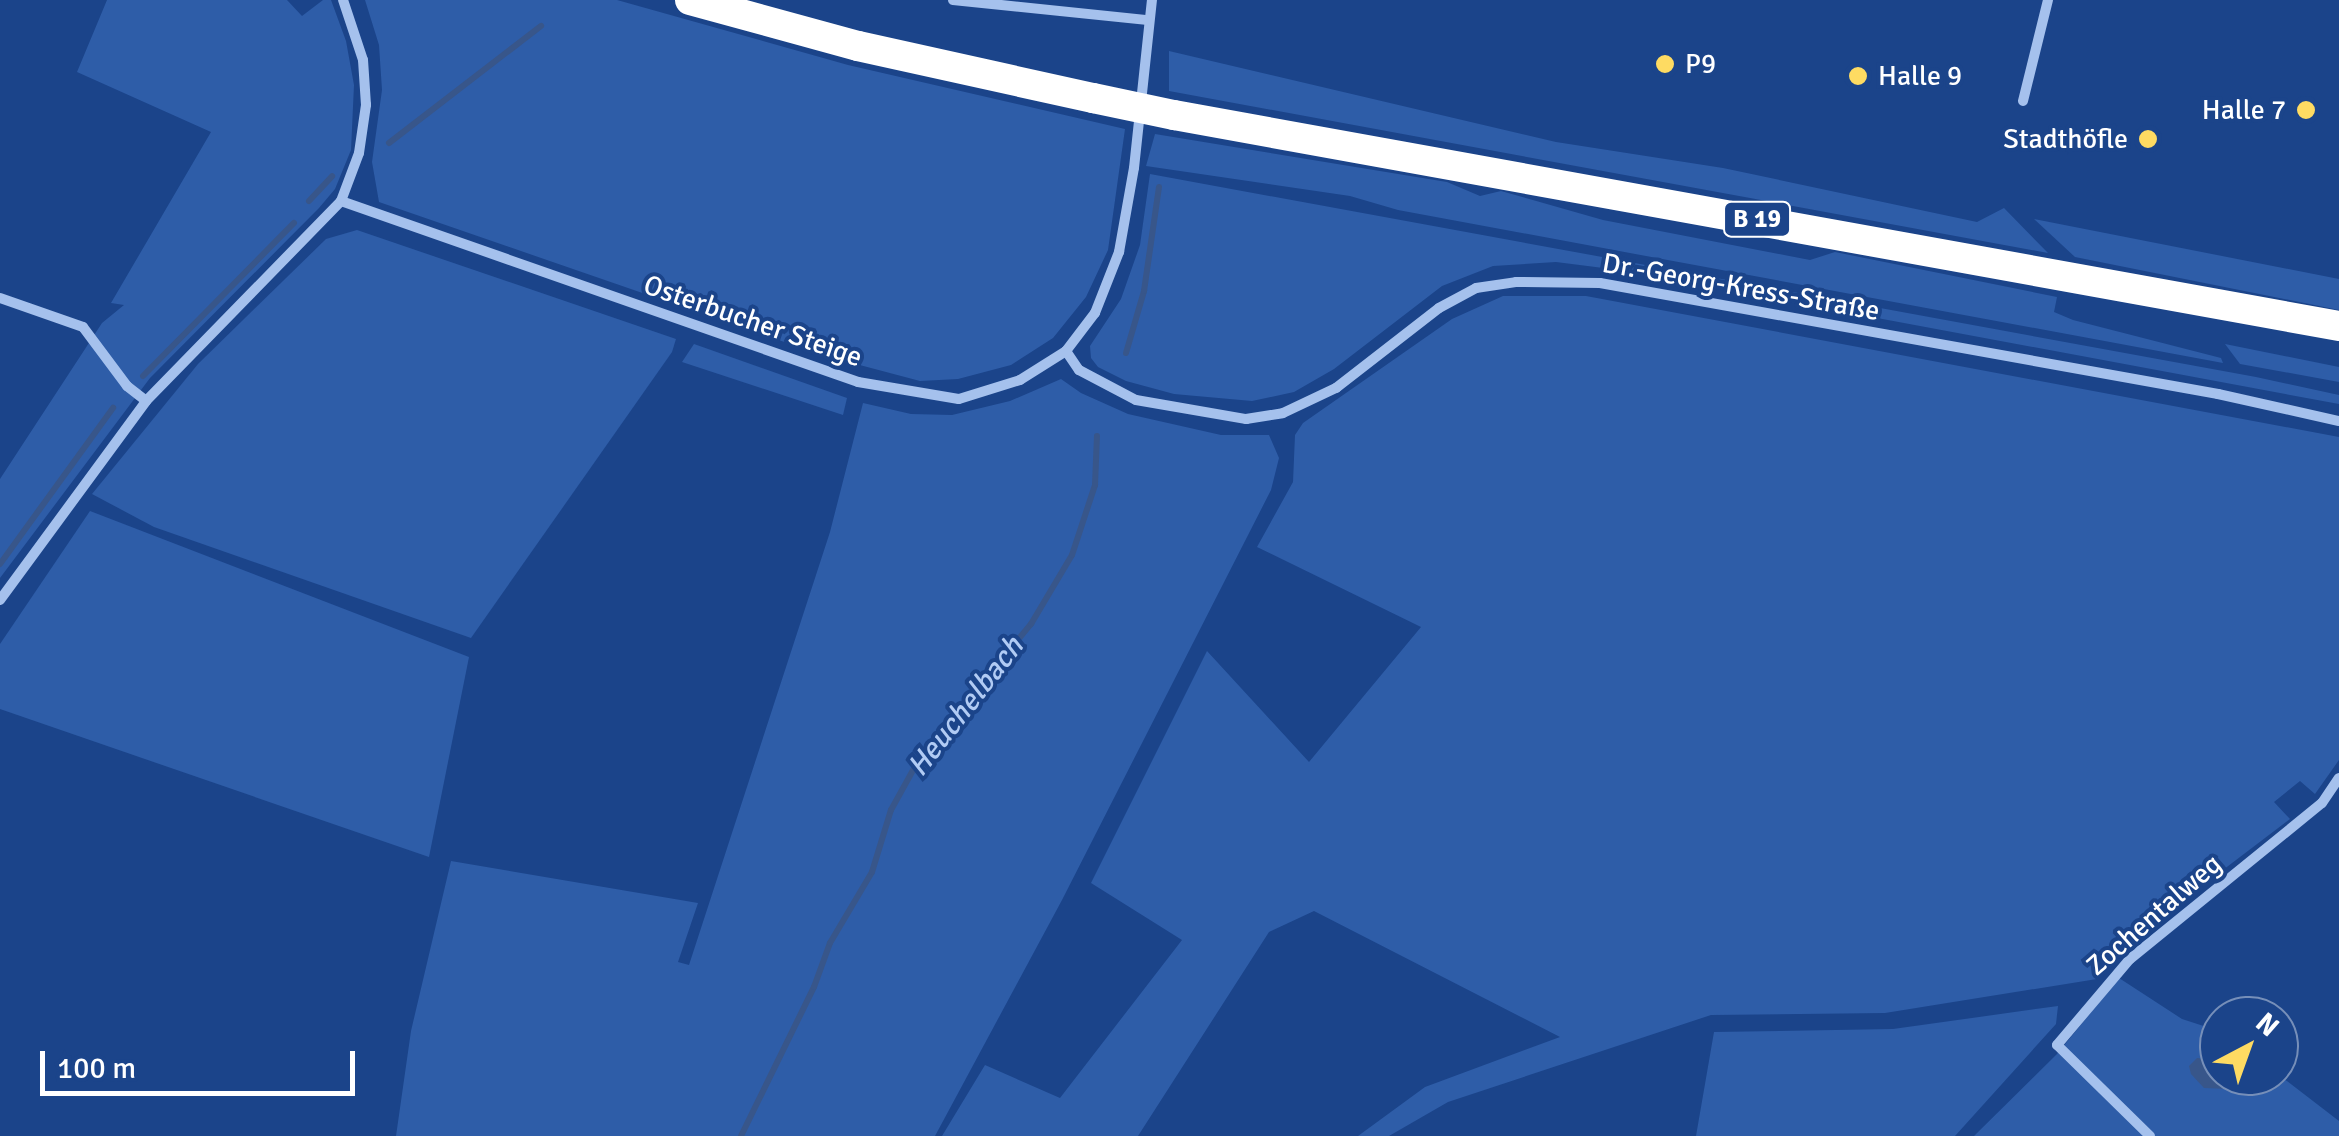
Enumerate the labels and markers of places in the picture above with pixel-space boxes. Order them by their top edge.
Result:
place label: P9 [1685,47,1716,81]
marker: P9 [1654,53,1676,75]
place label: Halle 9 [1878,59,1962,93]
marker: Halle 9 [1847,65,1869,87]
place label: Halle 7 [2202,93,2286,127]
marker: Halle 7 [2295,99,2317,121]
place label: Stadthöfle [2003,122,2128,156]
marker: Stadthöfle [2137,128,2159,150]

